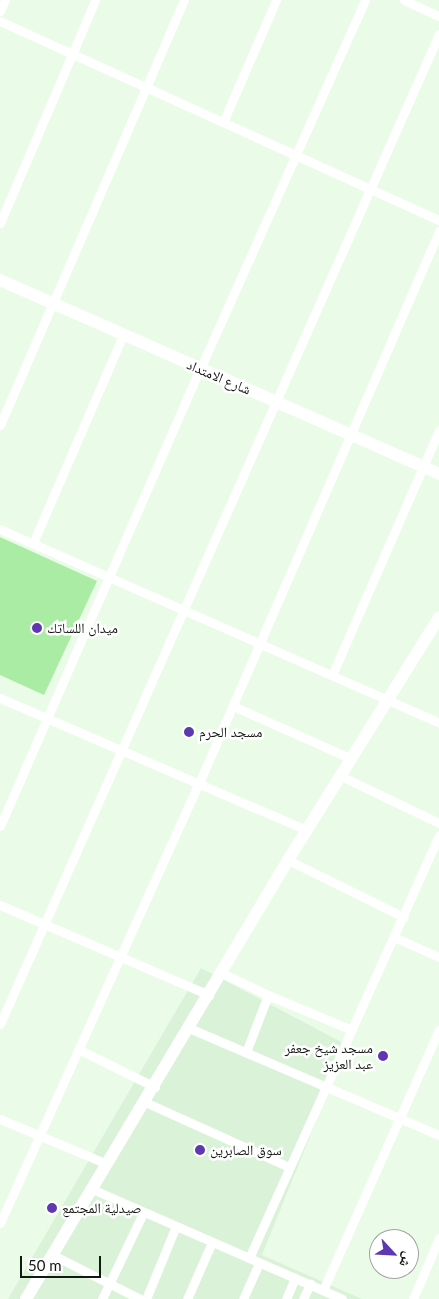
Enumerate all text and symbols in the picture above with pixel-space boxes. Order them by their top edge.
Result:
street label: شارع الامتداد [184,356,254,398]
place label: ميدان اللساتك [47,620,118,636]
marker: ميدان اللساتك [31,622,43,634]
place label: مسجد الحرم [199,724,262,740]
marker: مسجد الحرم [183,726,195,738]
place label: مسجد شيخ جعفر عبد العزيز [285,1040,373,1072]
marker: مسجد شيخ جعفر عبد العزيز [377,1050,389,1062]
place label: سوق الصابرين [210,1142,282,1158]
marker: سوق الصابرين [194,1144,206,1156]
place label: صيدلية المجتمع [62,1200,142,1216]
marker: صيدلية المجتمع [46,1202,58,1214]
north arrow [369,1229,419,1279]
scale bar [22,1246,104,1278]
text: ش [396,1250,418,1270]
text: 50 m [28,1256,62,1274]

